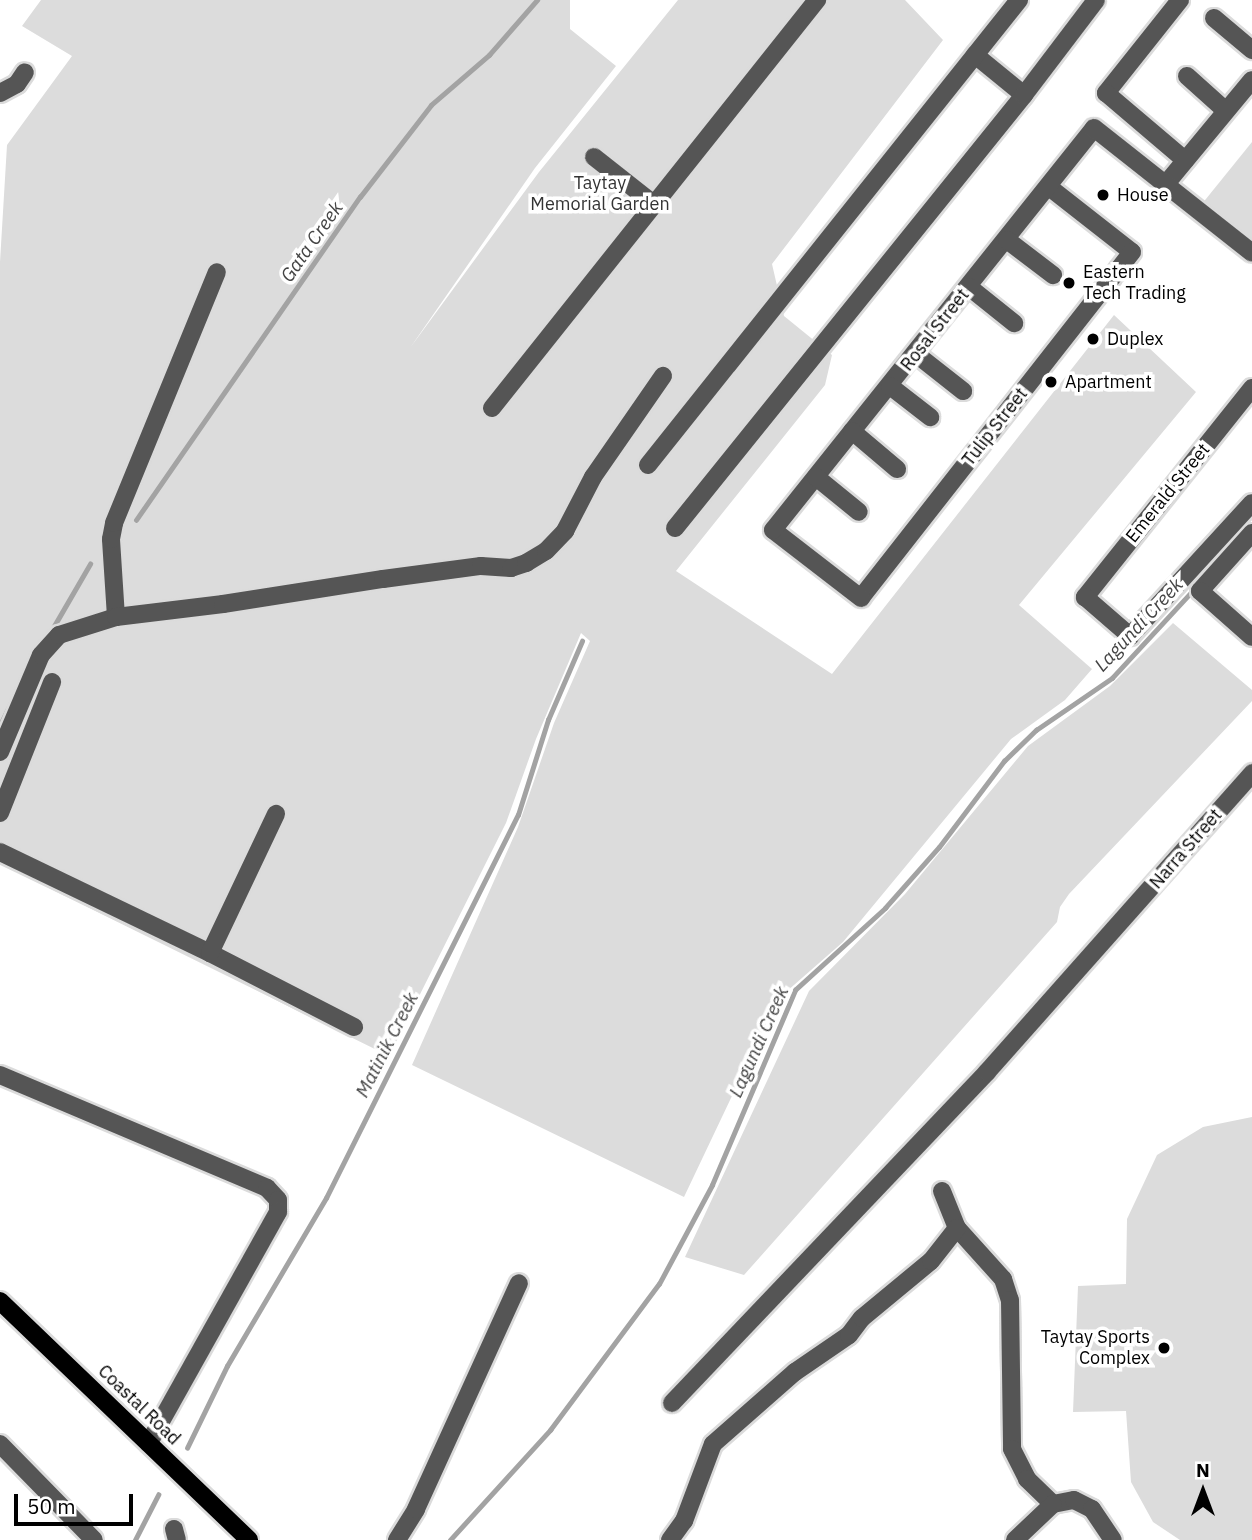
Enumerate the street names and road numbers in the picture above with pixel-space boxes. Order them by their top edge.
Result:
street label: Rosal Street [896,285,974,375]
street label: Tulip Street [958,384,1032,470]
street label: Emerald Street [1121,439,1215,547]
street label: Narra Street [1145,805,1227,893]
street label: Coastal Road [93,1360,185,1450]

